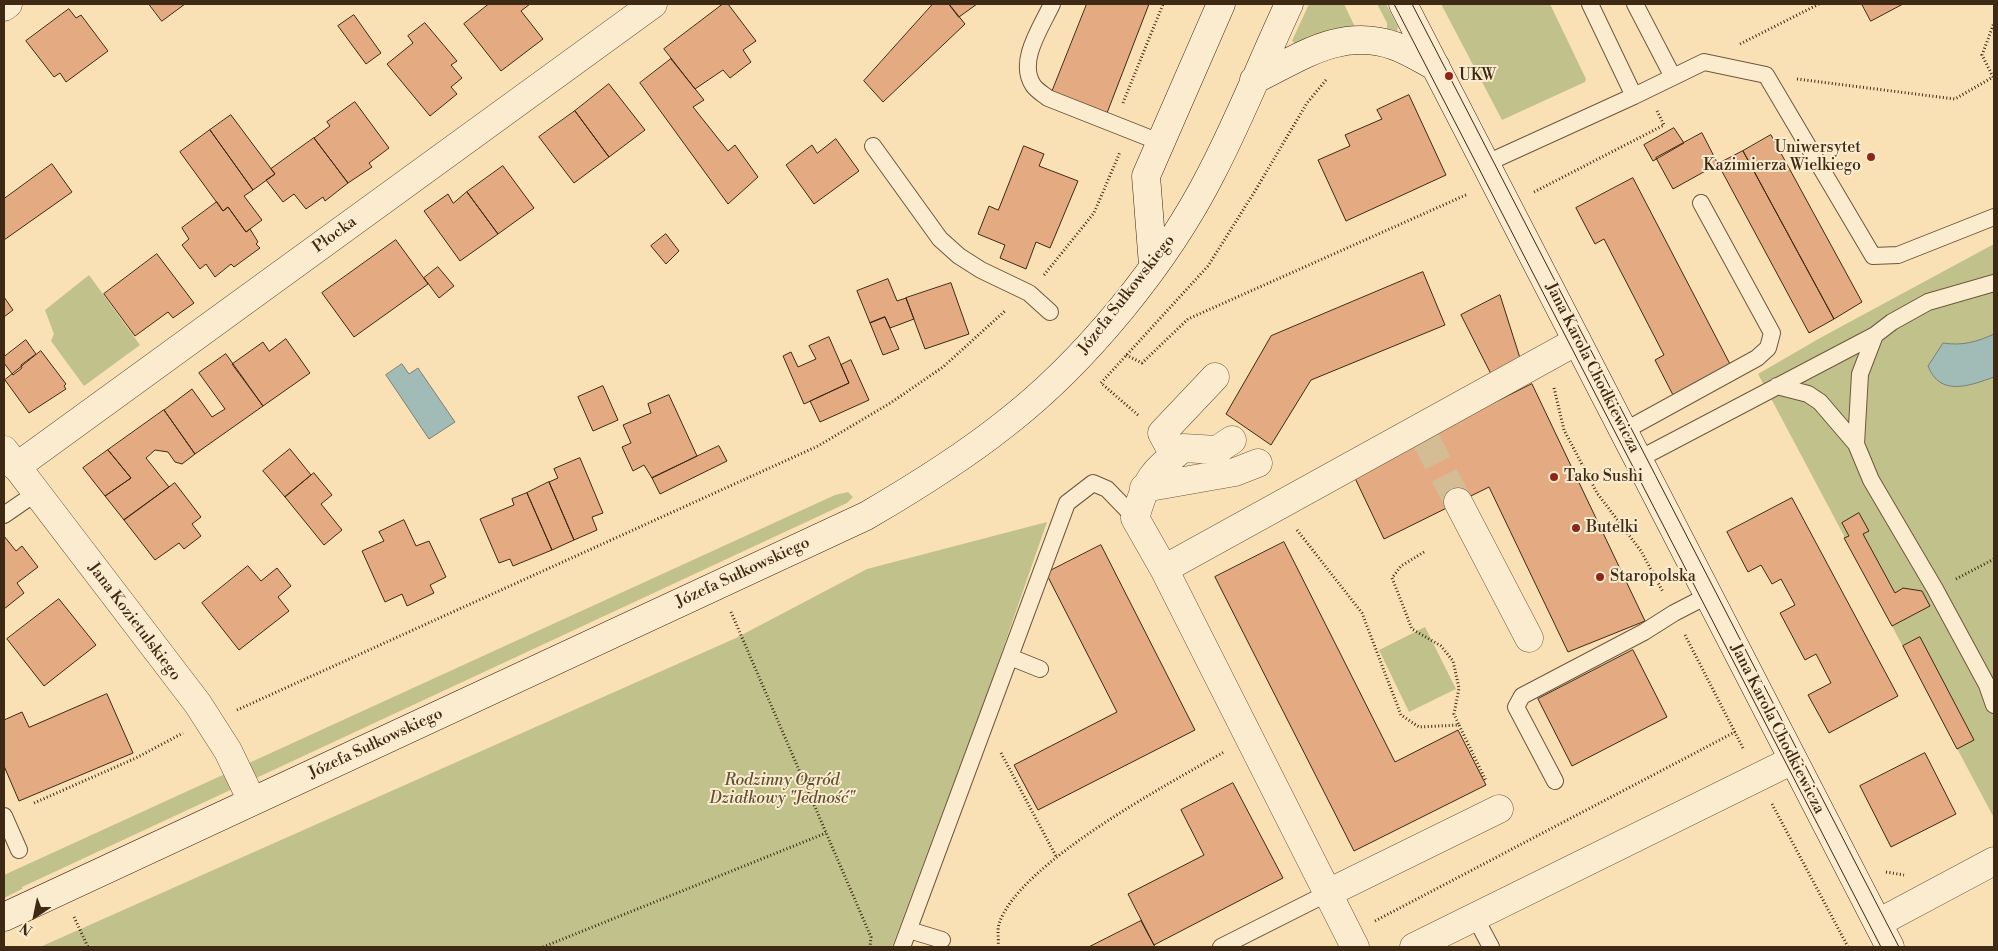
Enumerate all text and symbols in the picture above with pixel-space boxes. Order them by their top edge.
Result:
place label: UKW [1459,66,1496,86]
marker: UKW [1443,70,1455,82]
place label: Uniwersytet Kazimierza Wielkiego [1703,138,1861,176]
marker: Uniwersytet Kazimierza Wielkiego [1865,151,1877,163]
street label: Płocka [309,213,361,257]
street label: Józefa Sułkowskiego [1075,232,1179,358]
street label: Jana Karola Chodkiewicza [1541,280,1643,456]
place label: Tako Sushi [1564,467,1643,487]
marker: Tako Sushi [1548,471,1560,483]
place label: Butelki [1586,518,1638,538]
marker: Butelki [1570,522,1582,534]
street label: Józefa Sułkowskiego [673,533,813,613]
street label: Jana Kozietulskiego [83,559,185,685]
place label: Staropolska [1610,567,1696,587]
marker: Staropolska [1594,571,1606,583]
street label: Jana Karola Chodkiewicza [1726,641,1828,817]
street label: Józefa Sułkowskiego [306,704,446,784]
park label: Rodzinny Ogród Działkowy "Jedność" [709,771,855,809]
north arrow [10,891,60,941]
text: N [17,918,36,939]

